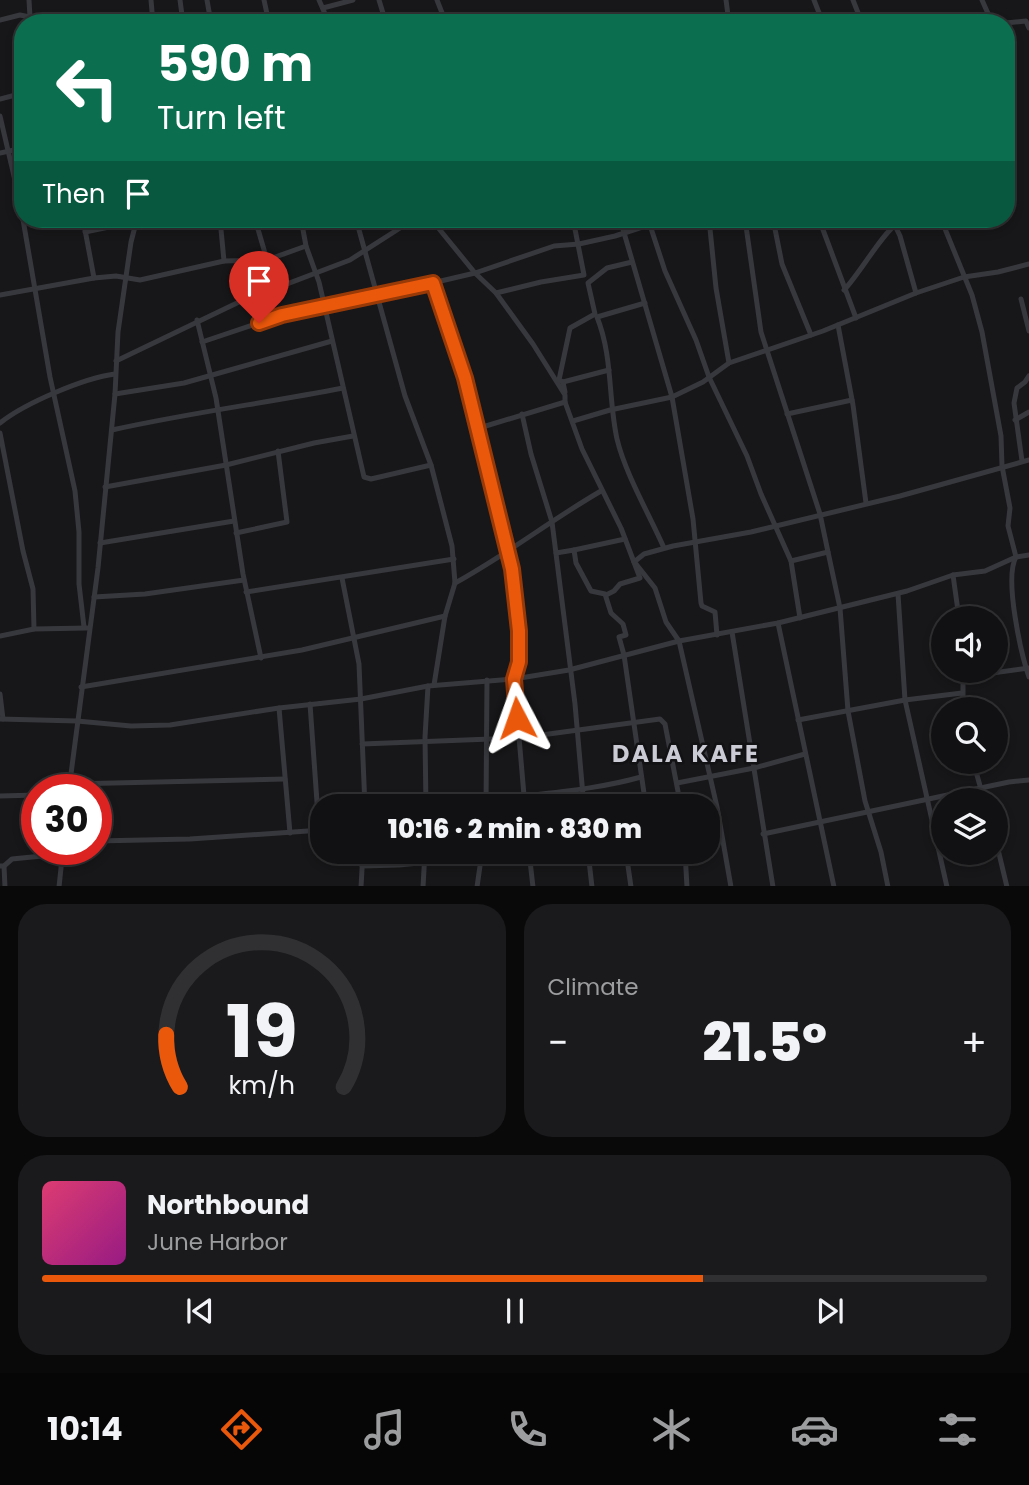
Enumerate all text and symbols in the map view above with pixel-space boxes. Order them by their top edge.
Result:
text: 590 m [157,30,313,98]
icon: left [42,42,133,133]
text: Turn left [157,95,286,140]
icon: arrive [119,175,157,213]
text: Then [42,176,105,212]
pin [229,251,289,323]
icon: arrive [240,262,278,300]
map controls [931,606,1008,865]
button: sound [931,606,1008,683]
position arrow [480,681,554,755]
button: search [931,697,1008,774]
district label: DALA KAFE [612,737,760,770]
speed limit sign: 30 [21,774,112,865]
button: layers [931,788,1008,865]
text: 10:16 · 2 min · 830 m [388,811,642,847]
text: Climate [548,971,638,1003]
text: 19 [226,981,298,1082]
text: 21.5° [703,1006,827,1079]
text: − [548,1016,568,1069]
text: + [961,1016,987,1069]
text: km/h [228,1067,295,1102]
text: Northbound [147,1187,309,1223]
text: June Harbor [147,1226,288,1258]
icon: previous [181,1292,219,1330]
icon: pause [496,1292,534,1330]
icon: next [811,1292,849,1330]
icon: directions [217,1405,266,1454]
icon: music [360,1405,409,1454]
icon: phone [503,1405,552,1454]
icon: climate [647,1405,696,1454]
icon: car [790,1405,839,1454]
icon: filters [933,1405,982,1454]
text: 10:14 [47,1406,123,1451]

